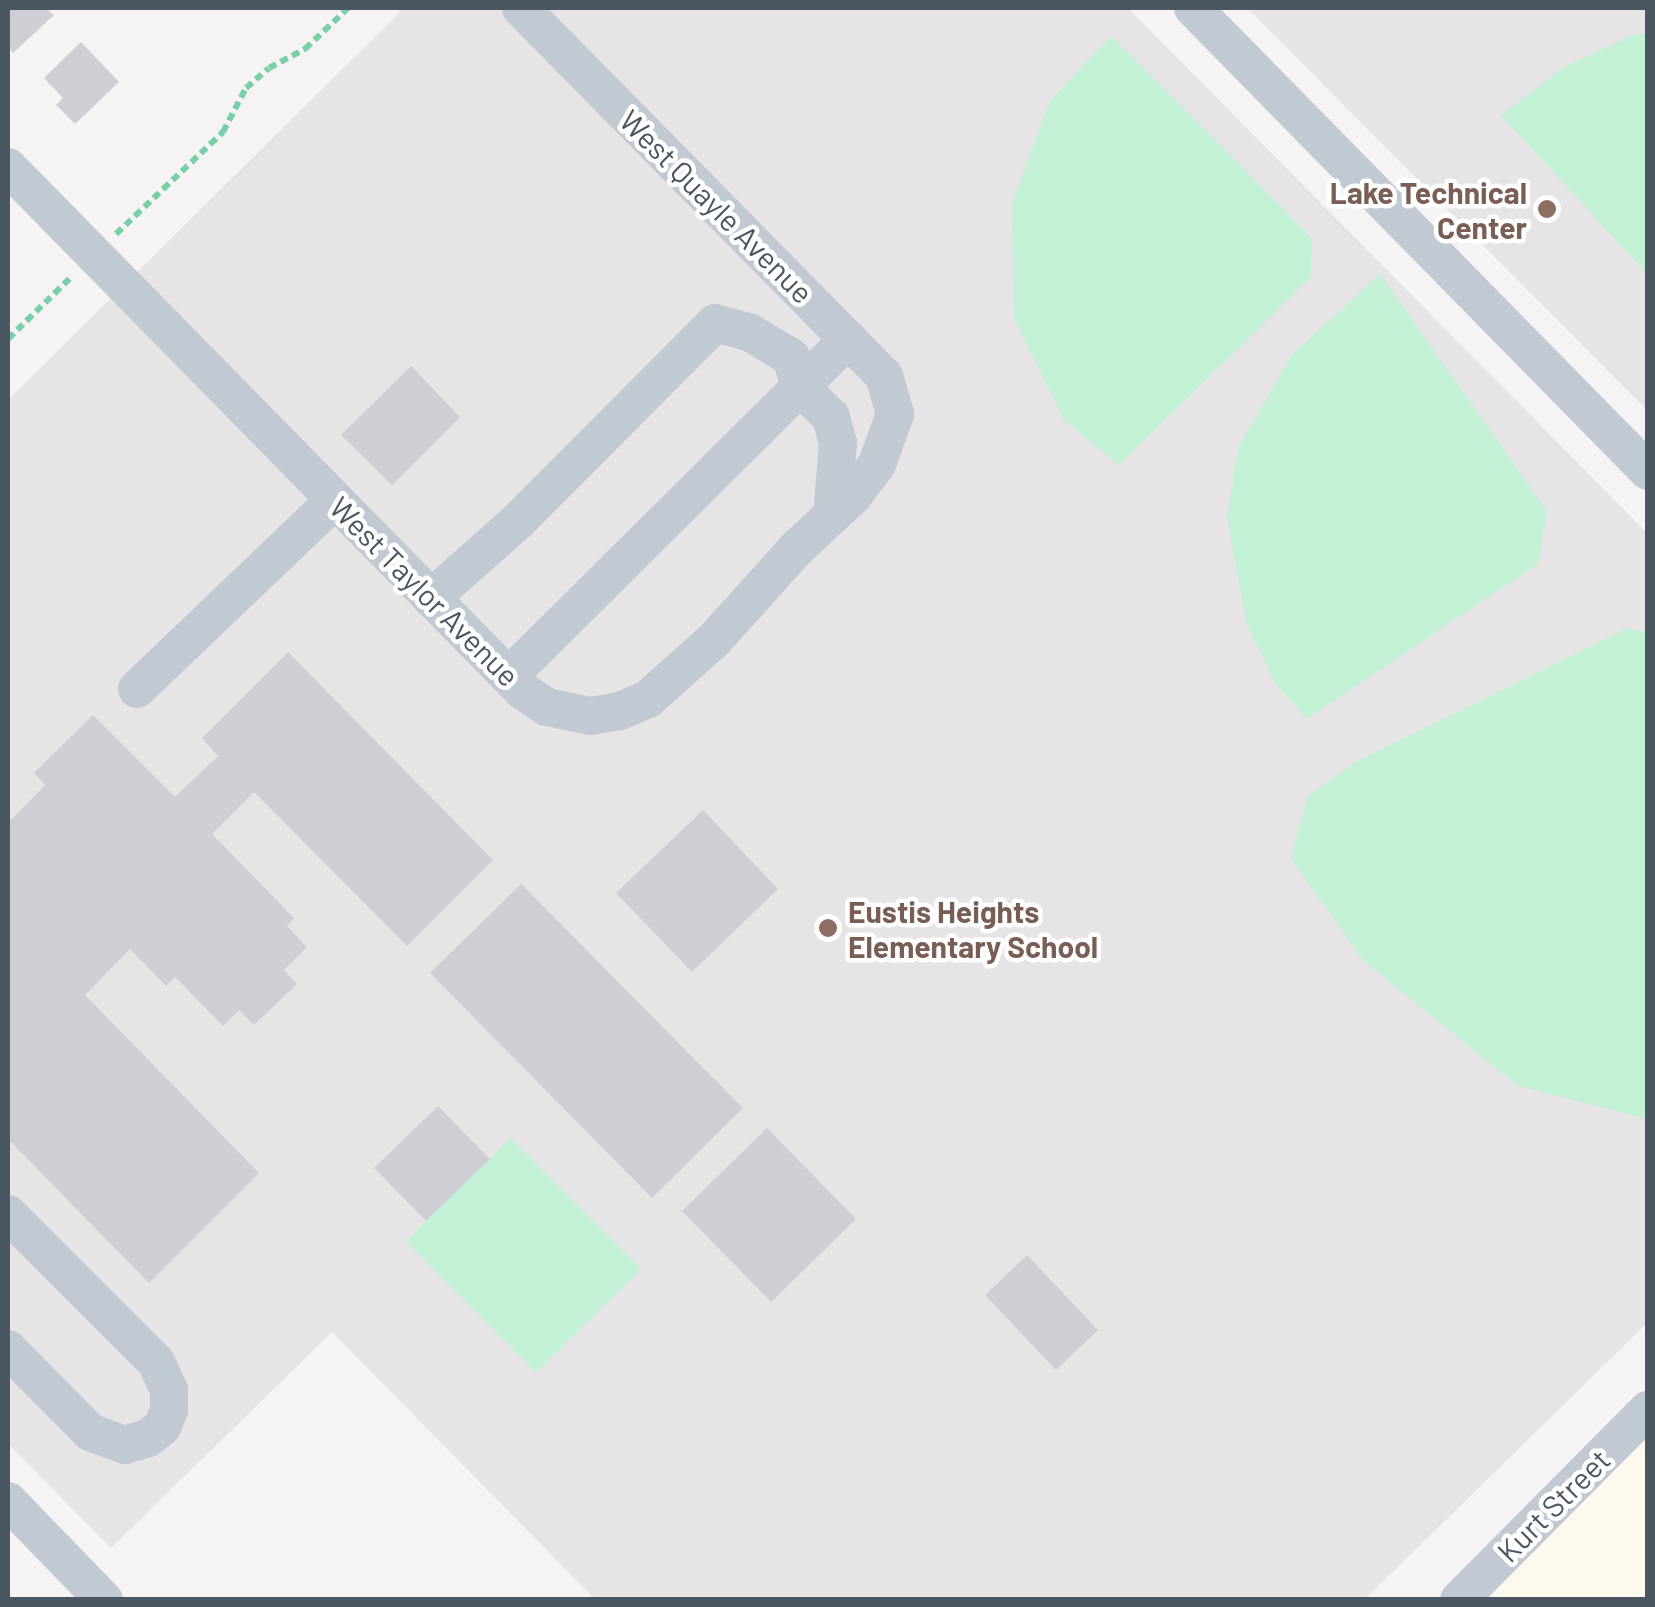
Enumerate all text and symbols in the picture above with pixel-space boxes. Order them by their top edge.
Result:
street label: West Quayle Avenue [613,102,821,310]
place label: Lake Technical Center [1330,174,1527,244]
marker: Lake Technical Center [1536,198,1558,220]
street label: West Taylor Avenue [323,489,527,693]
place label: Eustis Heights Elementary School [848,893,1098,964]
marker: Eustis Heights Elementary School [817,917,839,939]
street label: Kurt Street [1489,1441,1617,1569]

